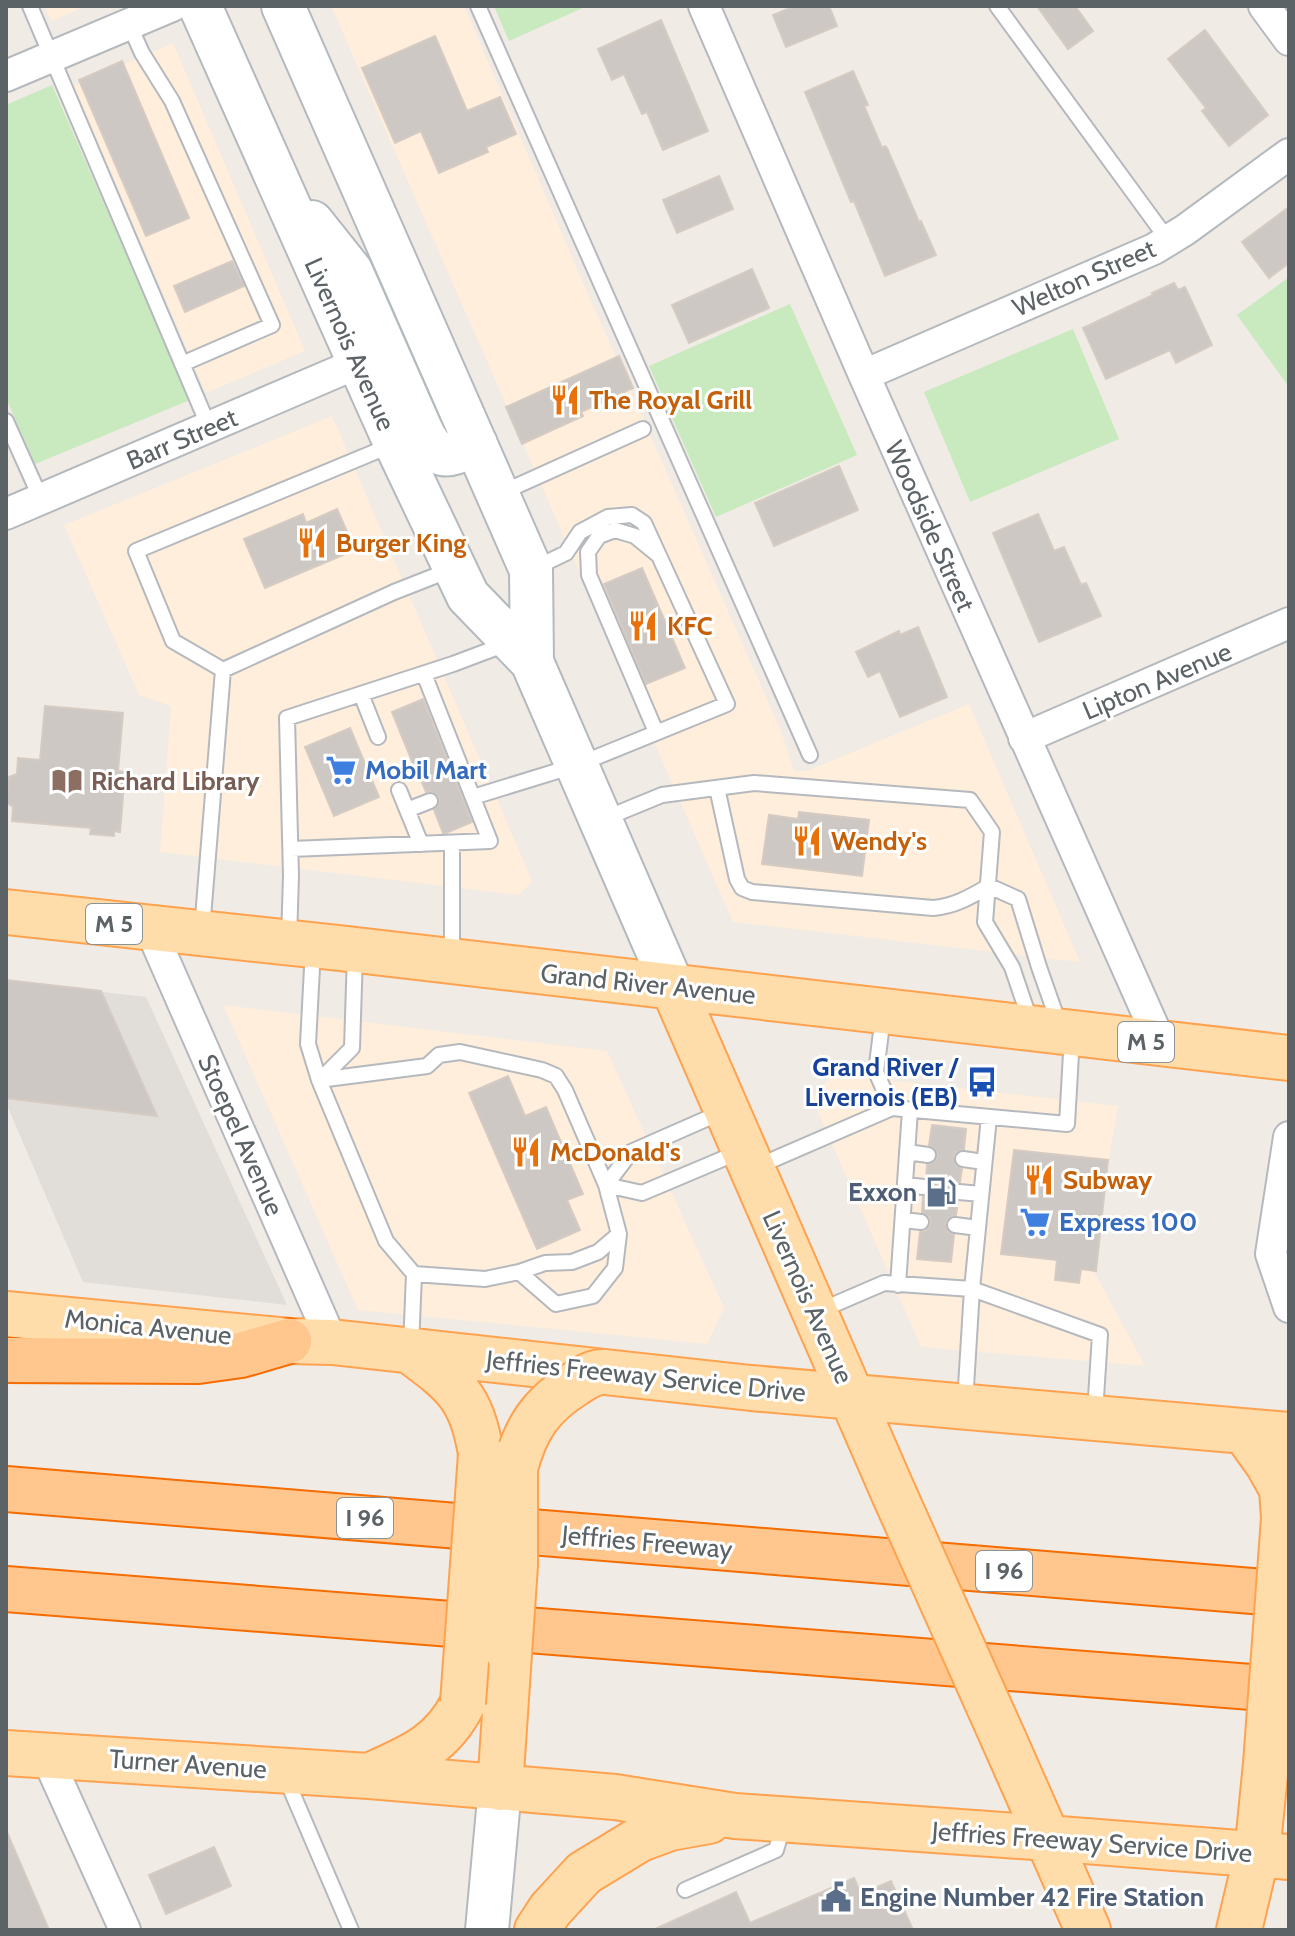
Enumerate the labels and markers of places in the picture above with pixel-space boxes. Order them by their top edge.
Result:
restaurant icon: The Royal Grill [548,383,582,417]
place label: The Royal Grill [589,384,752,416]
restaurant icon: Burger King [295,526,329,560]
place label: Burger King [336,527,466,559]
restaurant icon: KFC [626,609,660,643]
place label: KFC [667,610,713,642]
supermarket icon: Mobil Mart [324,753,358,787]
place label: Mobil Mart [365,754,487,786]
library icon: Richard Library [50,764,84,798]
place label: Richard Library [91,765,260,797]
restaurant icon: Wendy's [790,824,824,858]
place label: Wendy's [831,825,927,857]
place label: Grand River / Livernois (EB) [805,1051,960,1113]
bus stop icon: Grand River / Livernois (EB) [965,1065,999,1099]
restaurant icon: McDonald's [509,1135,543,1169]
place label: McDonald's [550,1136,681,1168]
restaurant icon: Subway [1022,1163,1056,1197]
place label: Subway [1063,1164,1152,1196]
fuel station icon: Exxon [924,1175,958,1209]
place label: Exxon [848,1176,917,1208]
supermarket icon: Express 100 [1018,1205,1052,1239]
place label: Express 100 [1059,1206,1197,1238]
public building icon: Engine Number 42 Fire Station [819,1880,853,1914]
place label: Engine Number 42 Fire Station [860,1881,1204,1913]

